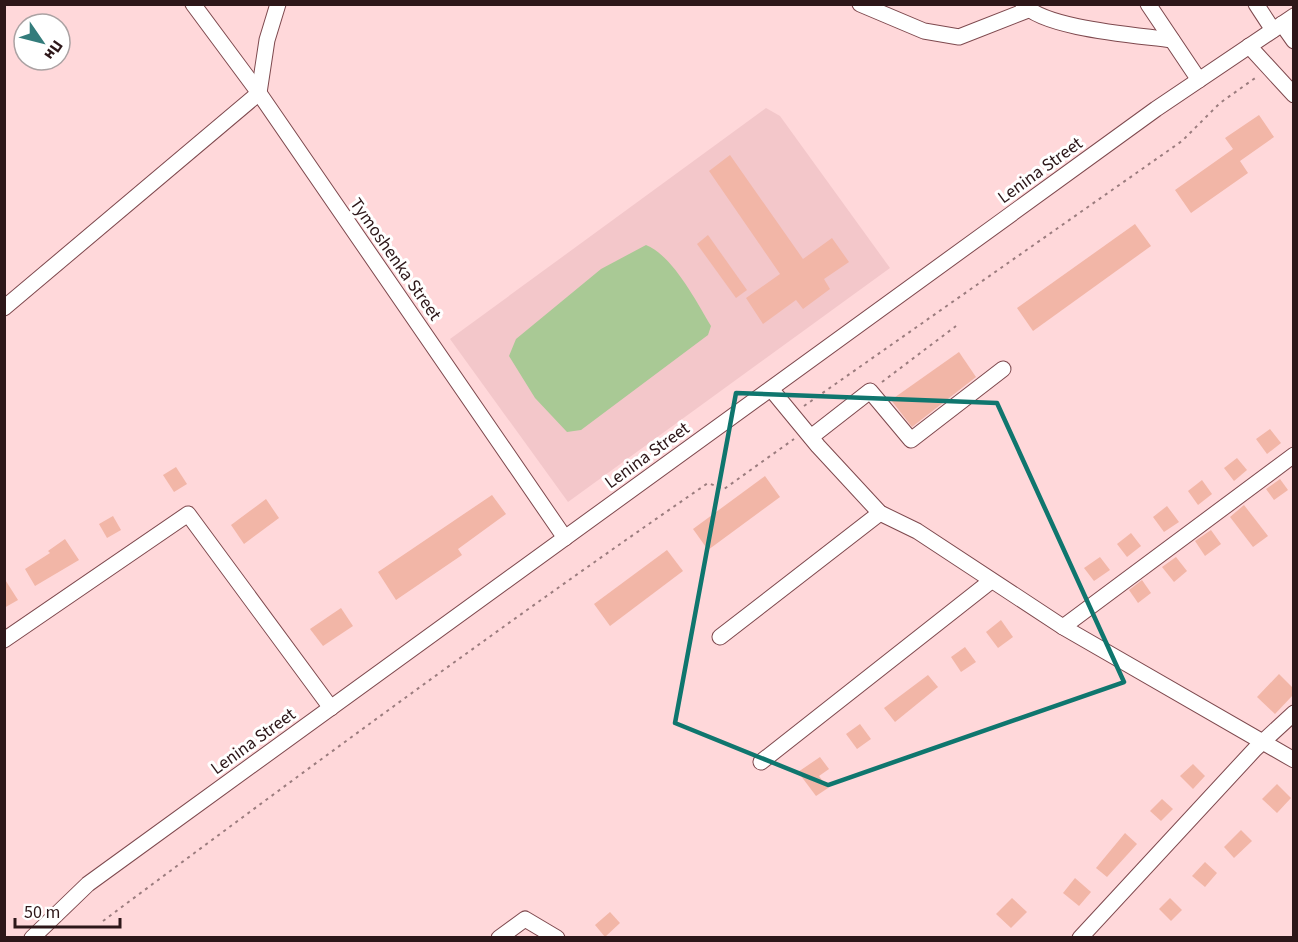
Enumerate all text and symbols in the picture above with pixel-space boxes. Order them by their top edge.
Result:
north arrow [12,12,72,72]
text: Пн [39,36,68,64]
street label: Lenina Street [993,131,1088,210]
street label: Tymoshenka Street [344,193,447,326]
street label: Lenina Street [600,416,695,495]
street label: Lenina Street [206,702,301,781]
scale bar [15,891,120,929]
text: 50 m [24,900,60,925]

